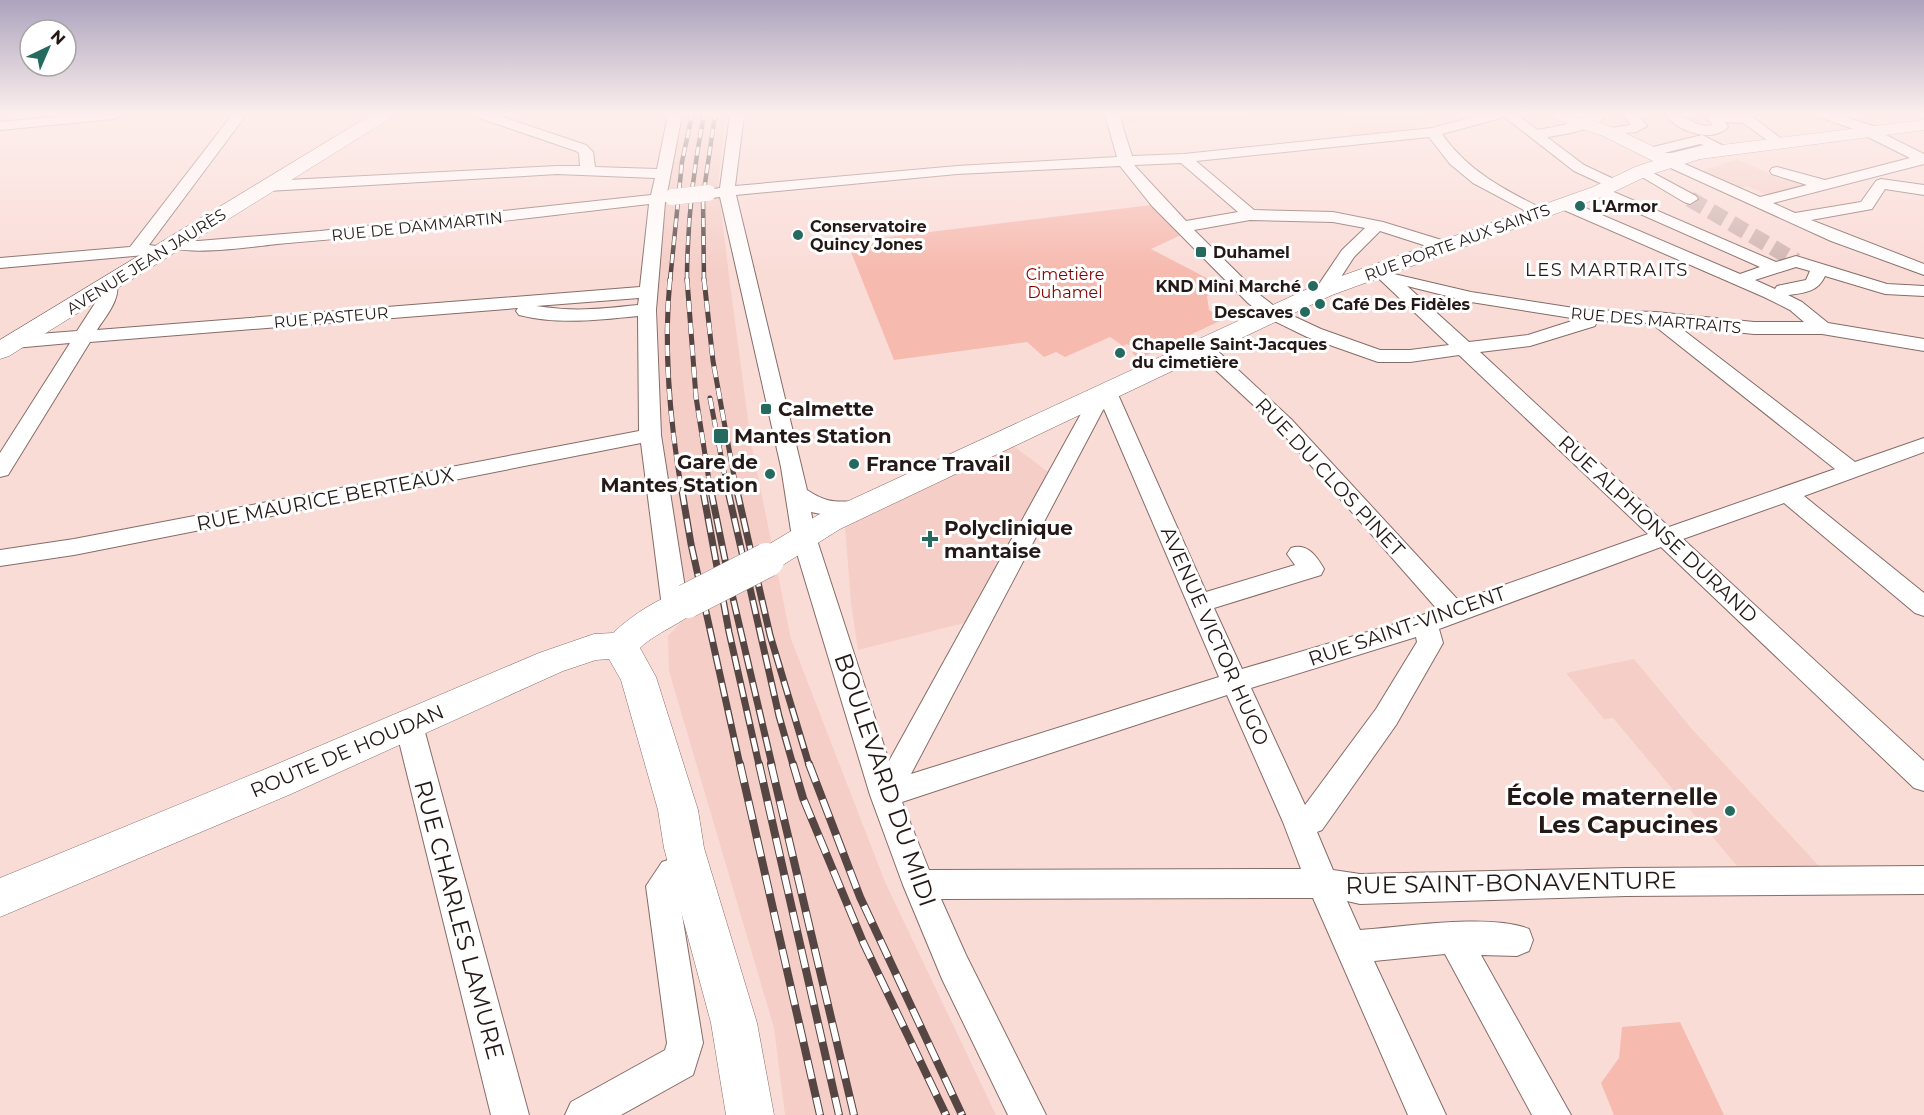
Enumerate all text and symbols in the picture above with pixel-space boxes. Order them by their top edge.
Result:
north arrow [18,18,78,78]
text: N [47,26,69,49]
place label: L'Armor [1592,197,1658,216]
marker: L'Armor [1573,199,1587,213]
street label: RUE PORTE AUX SAINTS [1362,200,1553,285]
street label: AVENUE JEAN JAURÈS [63,204,230,318]
street label: RUE DE DAMMARTIN [330,208,504,245]
place label: Conservatoire Quincy Jones [810,217,926,254]
marker: Conservatoire Quincy Jones [791,228,805,242]
place label: Duhamel [1213,243,1290,262]
marker: Duhamel [1194,245,1208,259]
district label: LES MARTRAITS [1525,259,1689,281]
park label: Cimetière Duhamel [1026,265,1104,302]
place label: KND Mini Marché [1155,277,1301,296]
marker: KND Mini Marché [1306,279,1320,293]
place label: Café Des Fidèles [1332,295,1471,314]
marker: Café Des Fidèles [1313,297,1327,311]
street label: RUE PASTEUR [273,303,389,332]
place label: Descaves [1214,303,1293,322]
street label: RUE DES MARTRAITS [1570,304,1742,337]
marker: Descaves [1298,305,1312,319]
place label: Chapelle Saint-Jacques du cimetière [1132,335,1328,372]
marker: Chapelle Saint-Jacques du cimetière [1113,346,1127,360]
street label: RUE DU CLOS PINET [1250,393,1410,562]
place label: Calmette [778,397,874,421]
marker: Calmette [759,402,773,416]
place label: Mantes Station [734,424,892,448]
marker: Mantes Station [712,427,730,445]
street label: RUE ALPHONSE DURAND [1554,430,1762,628]
place label: Gare de Mantes Station [600,450,758,497]
place label: France Travail [866,452,1011,476]
marker: France Travail [847,457,861,471]
street label: RUE MAURICE BERTEAUX [194,462,456,536]
marker: Gare de Mantes Station [763,467,777,481]
place label: Polyclinique mantaise [944,516,1073,563]
street label: AVENUE VICTOR HUGO [1156,523,1274,749]
marker: Polyclinique mantaise [921,530,939,548]
street label: RUE SAINT-VINCENT [1305,581,1509,671]
street label: BOULEVARD DU MIDI [828,649,943,910]
street label: ROUTE DE HOUDAN [247,699,447,803]
street label: RUE CHARLES LAMURE [408,777,511,1063]
place label: École maternelle Les Capucines [1506,782,1718,839]
marker: École maternelle Les Capucines [1723,804,1737,818]
street label: RUE SAINT-BONAVENTURE [1345,865,1677,900]

